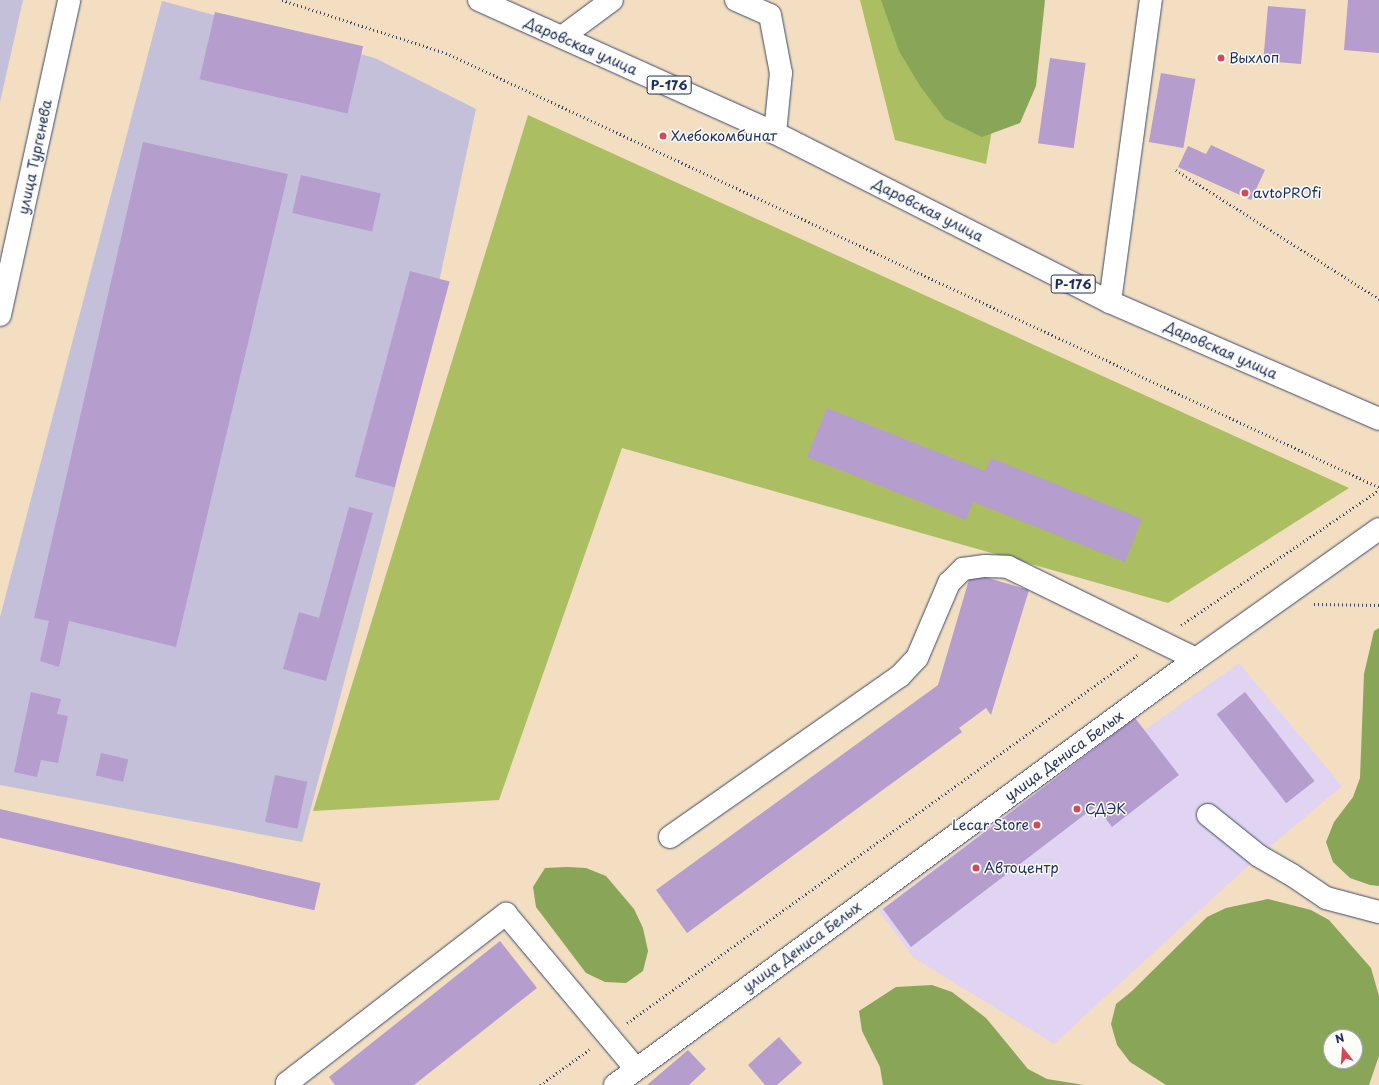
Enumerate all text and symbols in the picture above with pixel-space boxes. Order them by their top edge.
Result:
street label: Даровская улица [522,13,640,79]
place label: Выхлоп [1229,50,1279,66]
marker: Выхлоп [1216,53,1226,63]
road number: Р-176 [646,74,692,96]
street label: улица Тургенева [15,98,55,216]
place label: Хлебокомбинат [671,128,777,144]
marker: Хлебокомбинат [658,131,668,141]
street label: Даровская улица [870,175,986,245]
place label: avtoPROfi [1253,185,1321,201]
marker: avtoPROfi [1240,188,1250,198]
road number: Р-176 [1050,273,1096,295]
street label: Даровская улица [1162,317,1280,383]
street label: улица Дениса Белых [1001,707,1127,805]
place label: СДЭК [1085,801,1126,817]
marker: СДЭК [1072,804,1082,814]
place label: Lecar Store [952,817,1029,833]
marker: Lecar Store [1032,820,1042,830]
place label: Автоцентр [984,860,1059,876]
marker: Автоцентр [971,863,981,873]
street label: улица Дениса Белых [739,898,865,996]
north arrow [1323,1029,1363,1069]
text: N [1333,1029,1346,1047]

